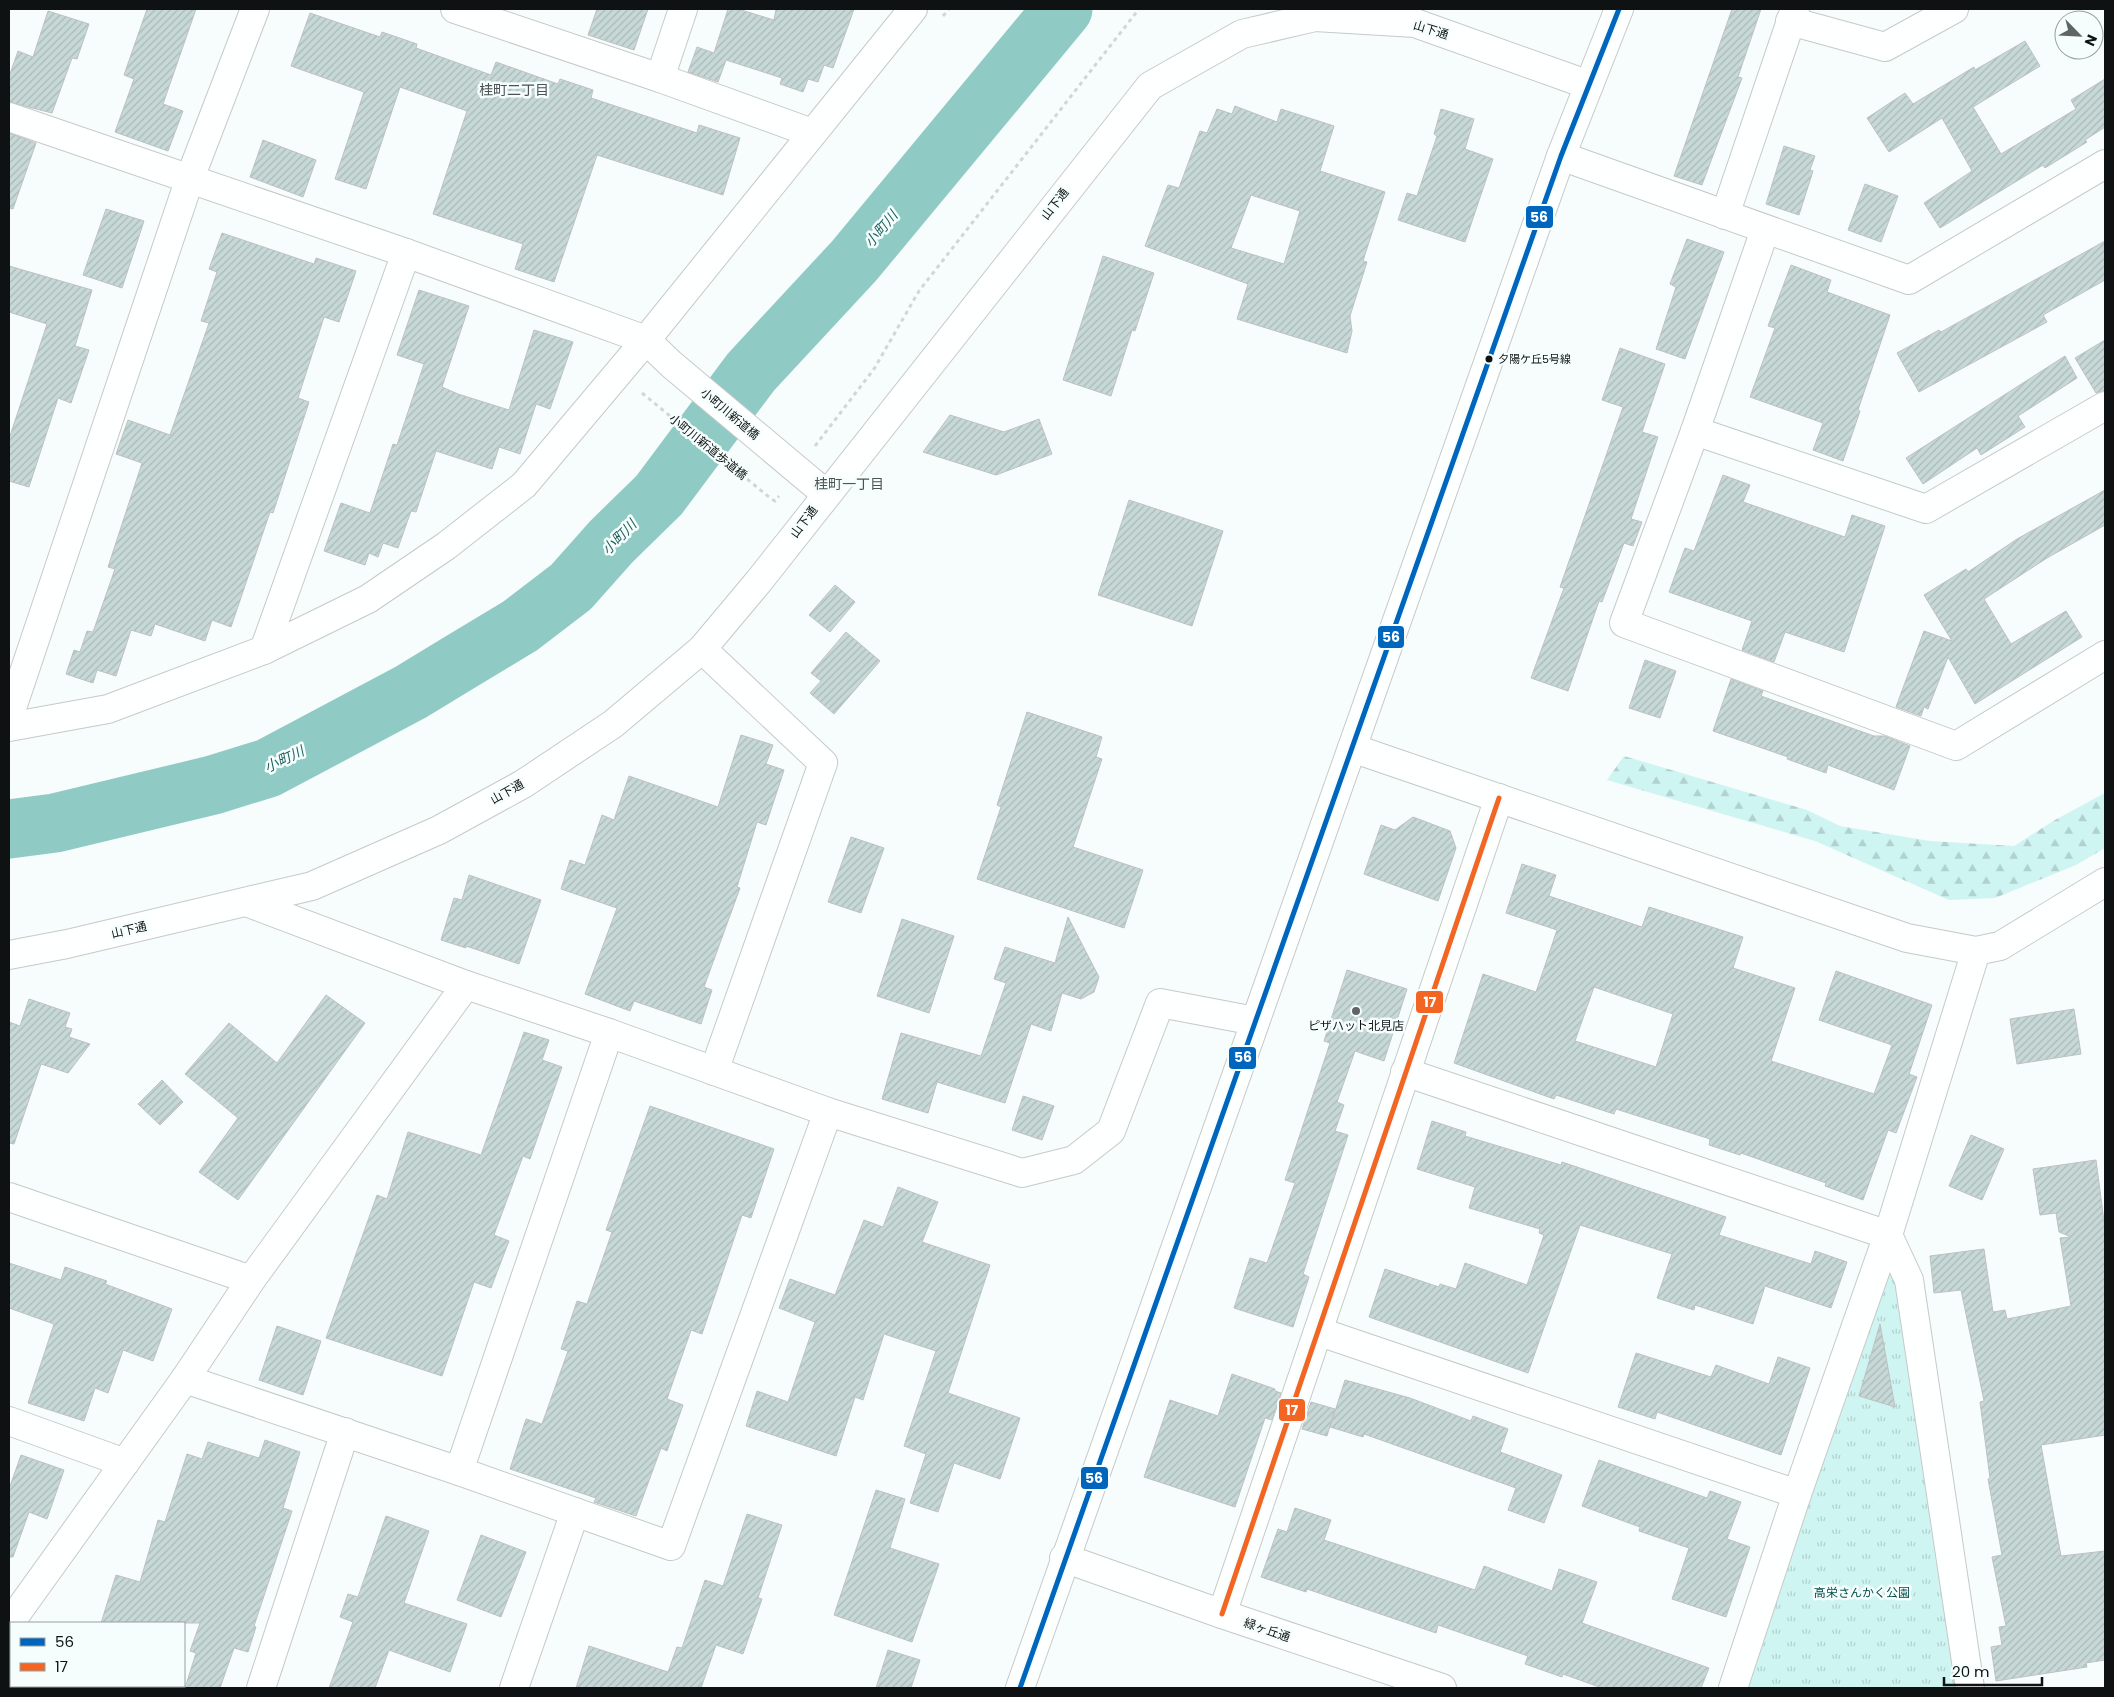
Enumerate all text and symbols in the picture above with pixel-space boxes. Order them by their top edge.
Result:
north arrow [2054,10,2104,60]
street label: 山下通 [1411,16,1451,43]
text: N [2080,31,2102,49]
district label: 桂町二丁目 [479,80,549,100]
street label: 山下通 [1037,184,1072,223]
water label: 小町川 [860,205,903,252]
line badge: 56 [1525,205,1554,229]
text: 56 [1530,207,1548,227]
place label: 夕陽ケ丘5号線 [1498,351,1571,367]
marker: 夕陽ケ丘5号線 [1484,354,1494,364]
street label: 小町川新道橋 [697,384,763,443]
street label: 小町川新道歩道橋 [666,410,751,483]
district label: 桂町一丁目 [814,474,884,494]
street label: 山下通 [786,502,821,541]
water label: 小町川 [597,514,642,559]
line badge: 56 [1377,625,1405,649]
text: 56 [1382,627,1400,647]
water label: 小町川 [261,740,309,777]
street label: 山下通 [487,775,527,808]
street label: 山下通 [109,917,148,942]
line badge: 17 [1415,990,1444,1014]
text: 17 [1424,992,1437,1012]
marker: ピザハット北見店 [1350,1005,1362,1017]
place label: ピザハット北見店 [1308,1017,1404,1034]
line badge: 56 [1228,1046,1257,1070]
text: 56 [1234,1047,1252,1067]
line badge: 17 [1278,1398,1306,1422]
text: 17 [1286,1400,1299,1420]
line badge: 56 [1080,1466,1109,1490]
text: 56 [1085,1468,1103,1488]
park label: 高栄さんかく公園 [1814,1584,1910,1601]
street label: 緑ヶ丘通 [1242,1614,1293,1645]
legend [10,1622,185,1687]
text: 56 [55,1631,74,1652]
scale bar [1944,1654,2042,1686]
text: 17 [55,1656,68,1677]
text: 20 m [1952,1661,1990,1682]

